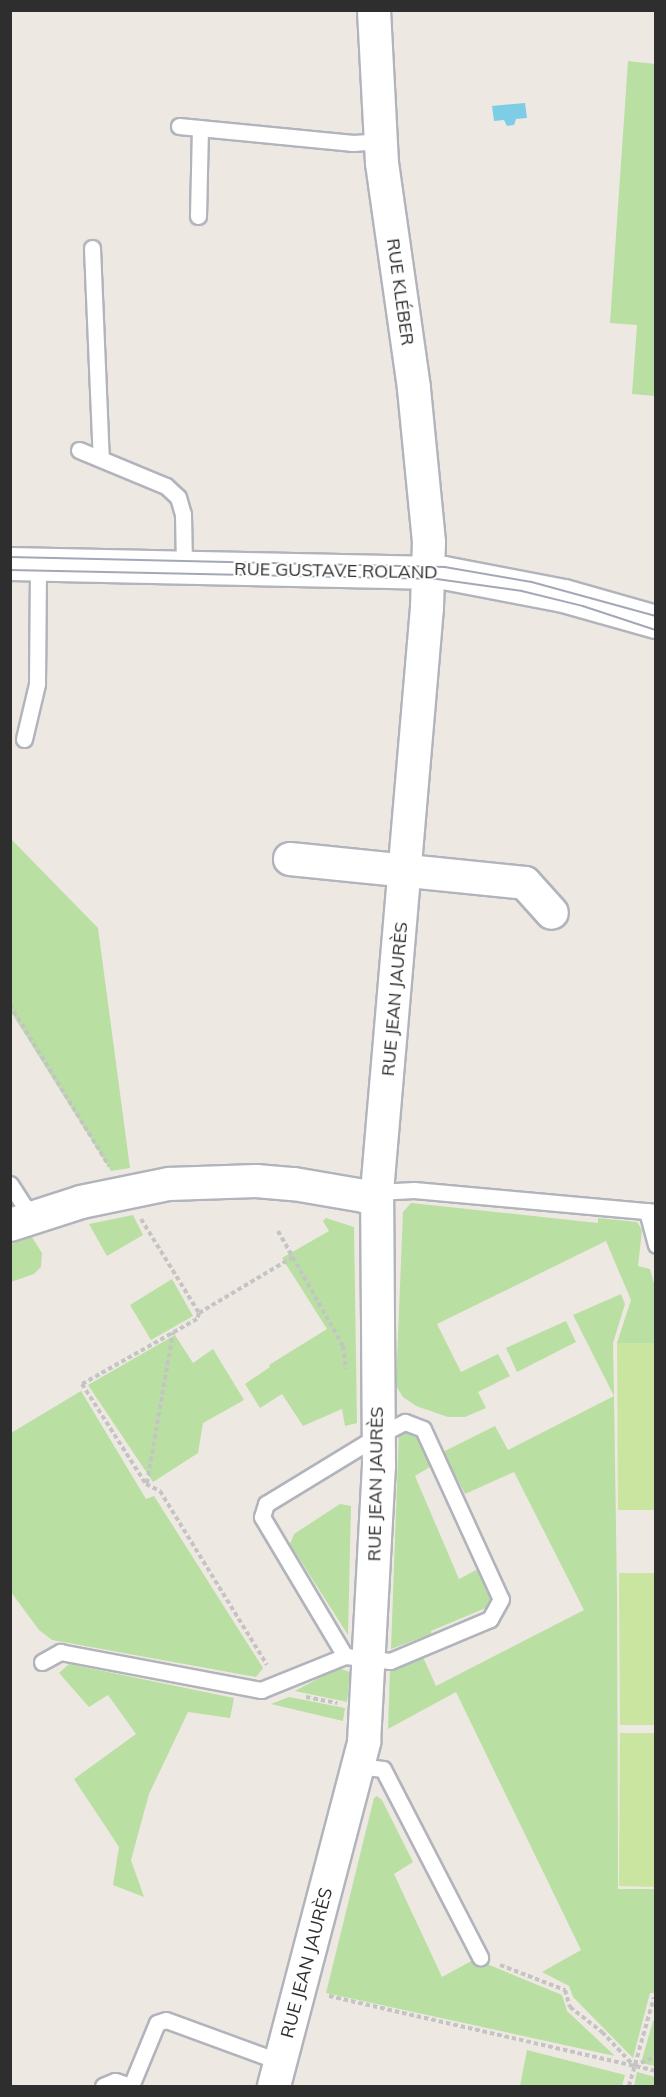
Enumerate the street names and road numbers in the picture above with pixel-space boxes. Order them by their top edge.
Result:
street label: RUE KLÉBER [382,237,418,347]
street label: RUE GUSTAVE ROLAND [234,558,438,584]
street label: RUE JEAN JAURÈS [377,921,413,1077]
street label: RUE JEAN JAURÈS [364,1406,388,1562]
street label: RUE JEAN JAURÈS [277,1885,337,2041]

